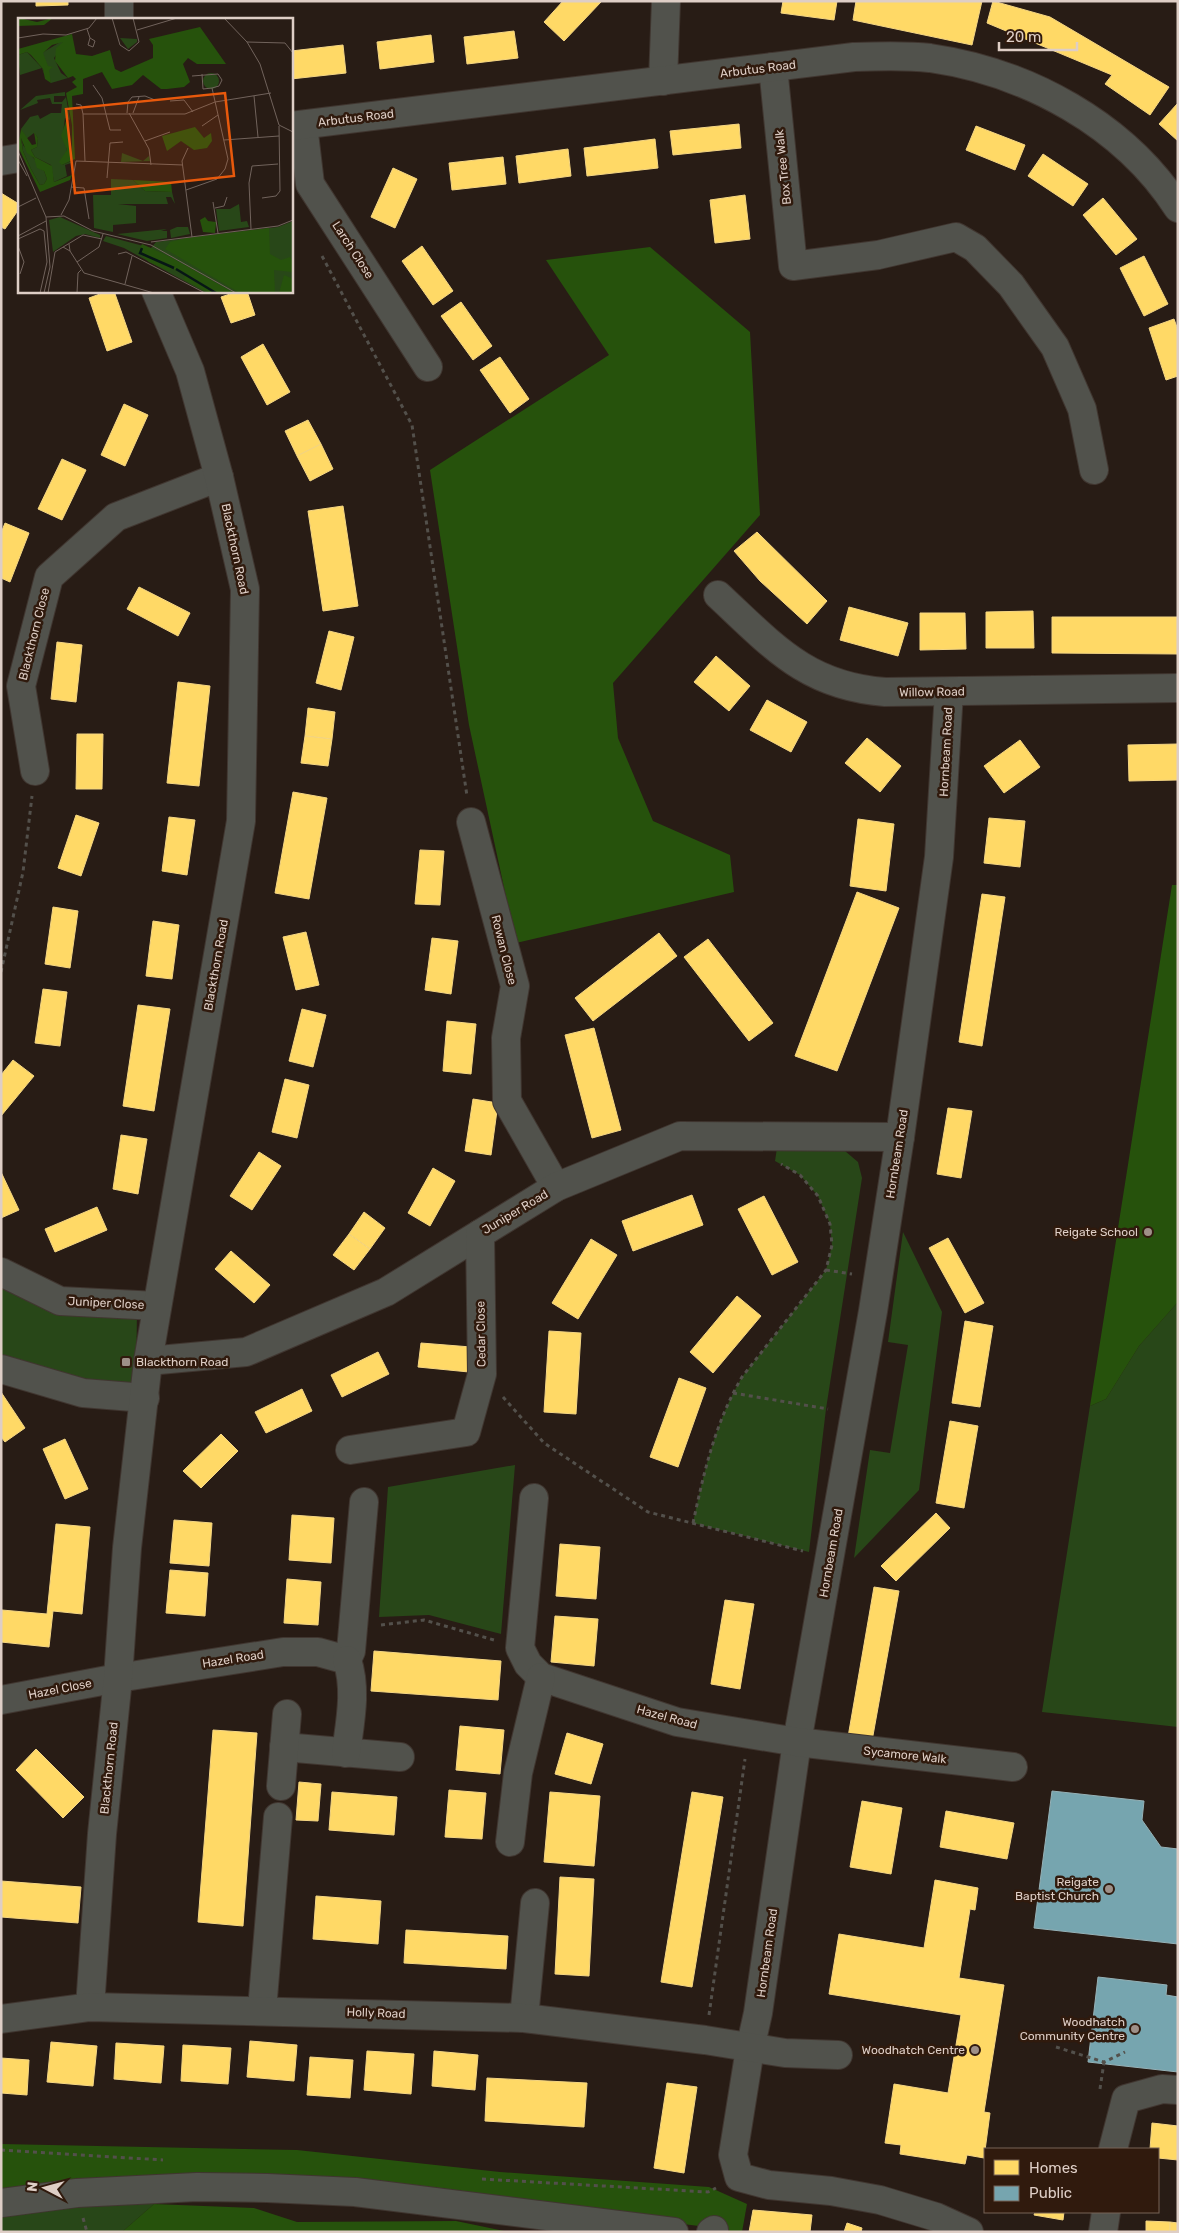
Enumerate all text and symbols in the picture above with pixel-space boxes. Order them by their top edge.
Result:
inset map [18,18,292,292]
scale bar [999,20,1076,52]
text: 20 m [1006,28,1041,46]
street label: Arbutus Road [719,57,797,81]
street label: Arbutus Road [317,106,395,130]
street label: Box Tree Walk [772,128,794,205]
street label: Larch Close [329,219,377,281]
street label: Blackthorn Road [219,502,251,596]
street label: Blackthorn Close [16,586,52,682]
street label: Willow Road [899,684,965,700]
street label: Hornbeam Road [937,707,955,797]
street label: Rowan Close [489,914,519,987]
street label: Blackthorn Road [201,918,231,1012]
street label: Hornbeam Road [883,1109,911,1199]
street label: Juniper Road [479,1187,551,1237]
place label: Reigate School [1054,1225,1138,1239]
marker: Reigate School [1142,1226,1154,1238]
street label: Juniper Close [67,1294,145,1312]
street label: Cedar Close [473,1300,489,1367]
place label: Blackthorn Road [136,1355,228,1369]
marker: Blackthorn Road [120,1356,132,1368]
street label: Hornbeam Road [816,1508,846,1598]
street label: Hazel Road [201,1647,265,1671]
street label: Hazel Close [27,1676,93,1702]
street label: Hazel Road [635,1702,699,1732]
street label: Blackthorn Road [97,1721,121,1815]
street label: Sycamore Walk [863,1744,948,1766]
place label: Reigate Baptist Church [1015,1875,1099,1903]
marker: Reigate Baptist Church [1103,1883,1115,1895]
street label: Hornbeam Road [754,1908,780,1998]
street label: Holly Road [346,2005,406,2021]
place label: Woodhatch Community Centre [1020,2015,1125,2043]
marker: Woodhatch Community Centre [1129,2023,1141,2035]
place label: Woodhatch Centre [862,2043,965,2057]
marker: Woodhatch Centre [969,2044,981,2056]
legend [984,2148,1159,2213]
text: Homes [1029,2159,1078,2177]
north arrow [20,2163,70,2213]
text: N [24,2181,42,2193]
text: Public [1029,2184,1072,2202]

